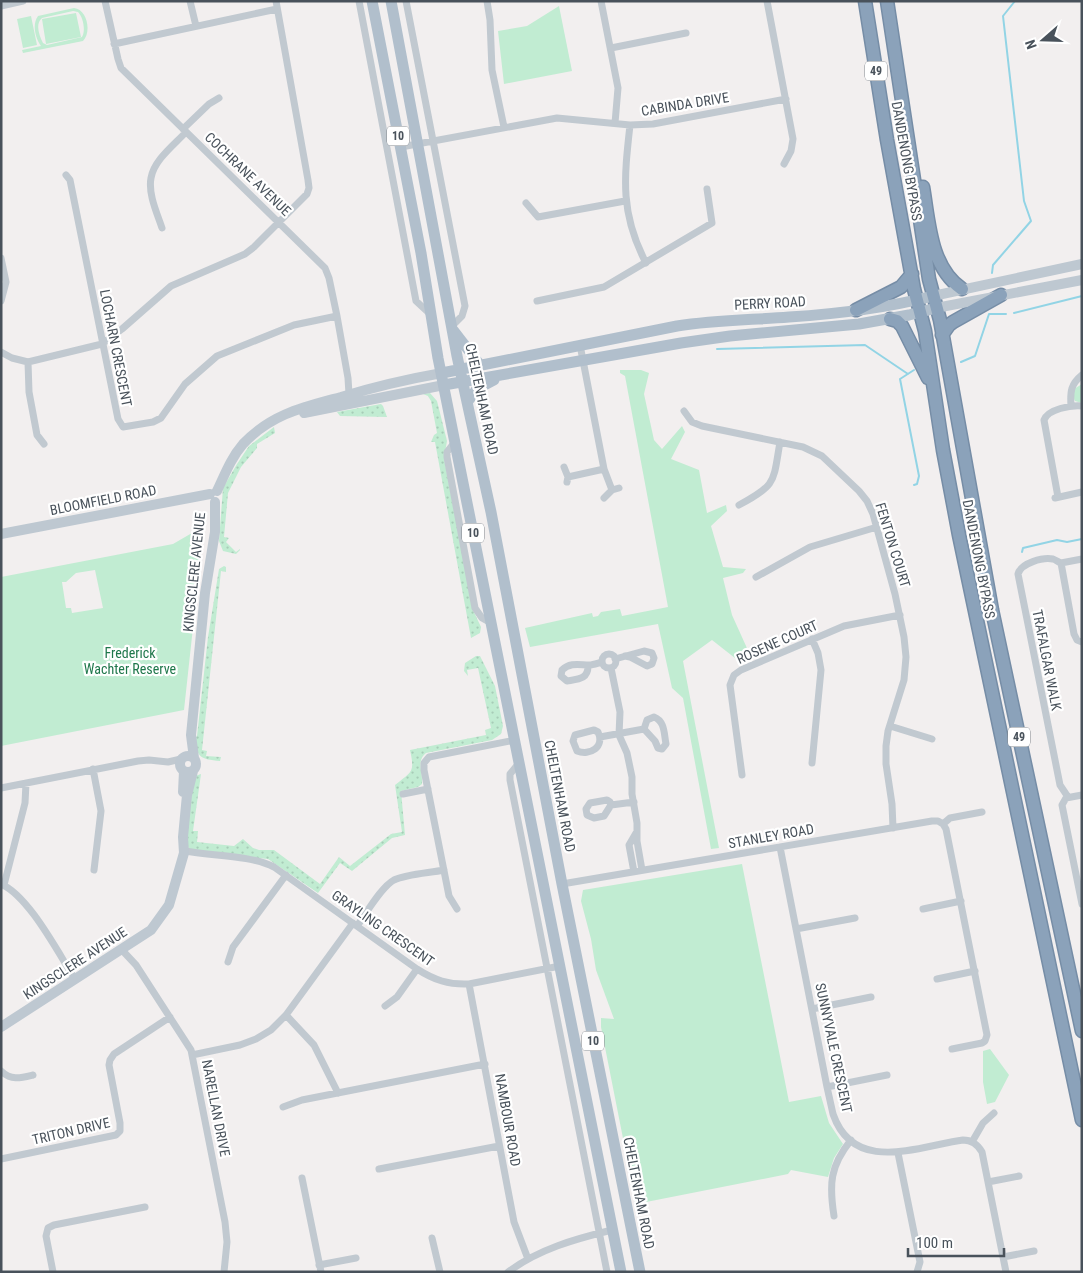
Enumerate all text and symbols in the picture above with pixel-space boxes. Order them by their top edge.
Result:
north arrow [1018,15,1068,65]
text: N [1022,38,1040,51]
road number: 49 [865,61,887,80]
street label: CABINDA DRIVE [640,89,730,119]
street label: DANDENONG BYPASS [889,100,925,222]
road number: 10 [387,126,409,146]
street label: COCHRANE AVENUE [202,129,294,219]
street label: LOCHARN CRESCENT [97,288,135,408]
street label: PERRY ROAD [734,293,806,313]
street label: CHELTENHAM ROAD [462,342,502,456]
street label: BLOOMFIELD ROAD [48,482,158,518]
street label: DANDENONG BYPASS [960,498,998,620]
street label: FENTON COURT [872,501,914,589]
street label: KINGSCLERE AVENUE [180,511,208,633]
road number: 10 [462,524,484,542]
street label: TRAFALGAR WALK [1029,608,1065,712]
street label: ROSENE COURT [734,617,820,667]
park label: Frederick Wachter Reserve [84,645,177,677]
road number: 49 [1008,728,1030,746]
street label: CHELTENHAM ROAD [541,739,579,853]
street label: STANLEY ROAD [727,821,815,851]
street label: GRAYLING CRESCENT [329,887,437,969]
street label: KINGSCLERE AVENUE [20,924,130,1002]
street label: SUNNYVALE CRESCENT [812,982,856,1114]
road number: 10 [582,1032,604,1050]
street label: NARELLAN DRIVE [199,1058,233,1158]
street label: NAMBOUR ROAD [492,1072,524,1168]
street label: TRITON DRIVE [31,1114,111,1148]
street label: CHELTENHAM ROAD [620,1136,658,1250]
scale bar [908,1226,1004,1258]
text: 100 m [916,1234,953,1252]

